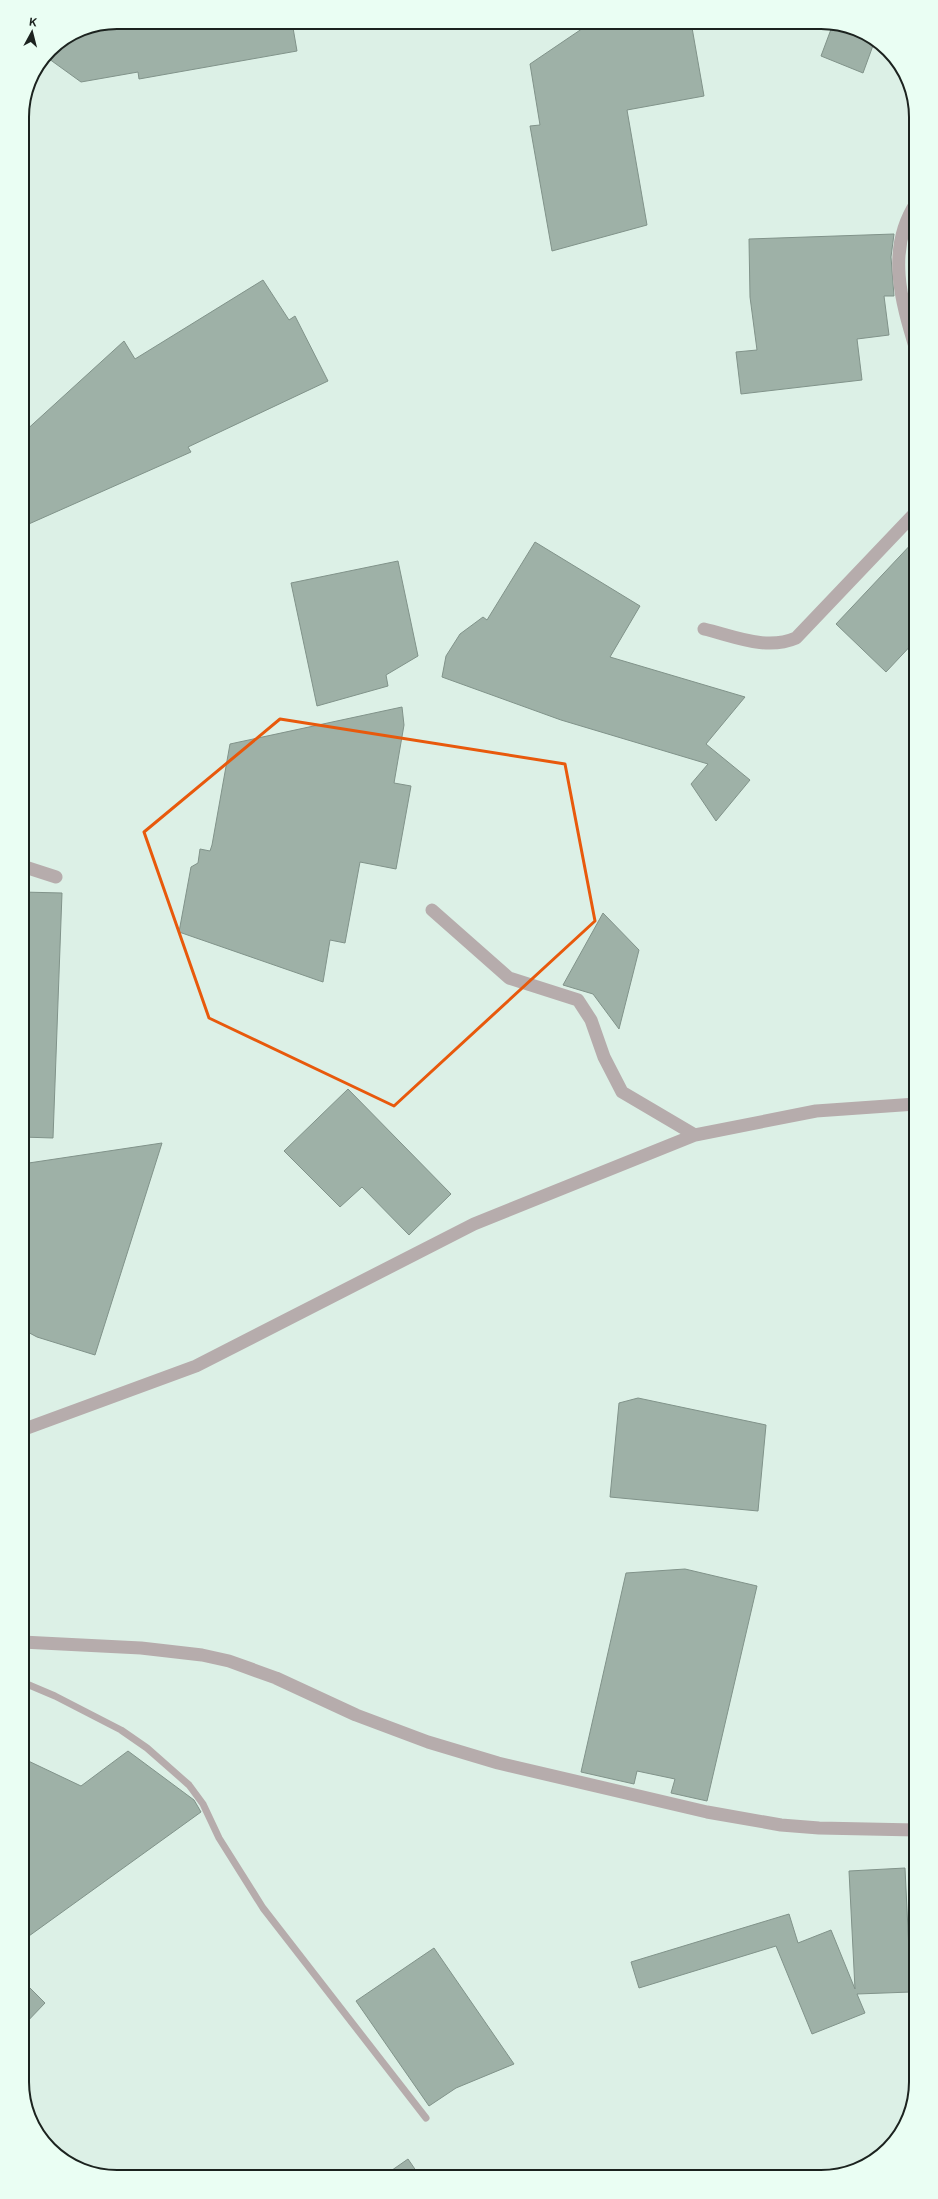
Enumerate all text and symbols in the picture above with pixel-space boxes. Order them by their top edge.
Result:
north arrow [12,12,52,52]
text: K [28,15,38,30]

